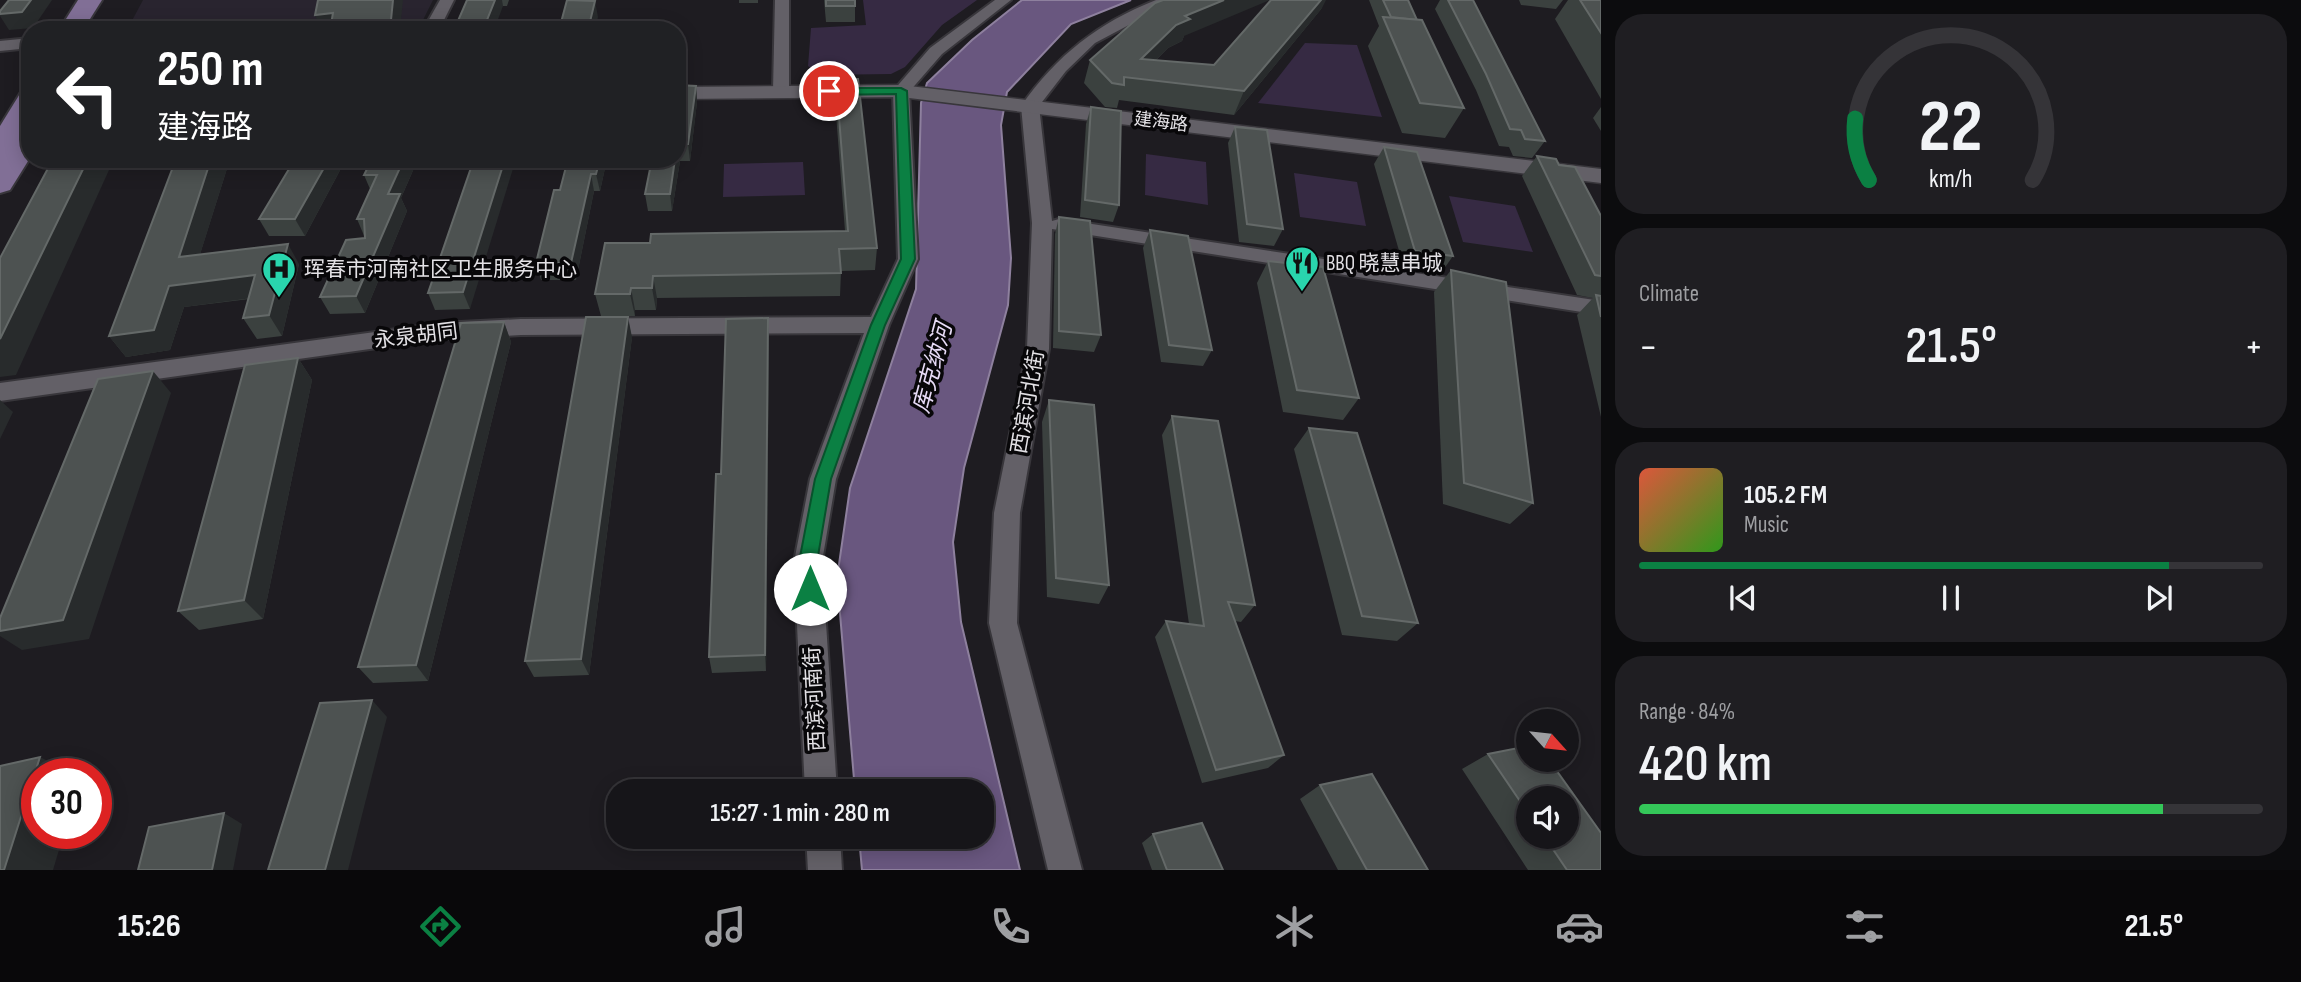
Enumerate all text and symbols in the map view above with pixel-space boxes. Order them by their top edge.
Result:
text: 250 m [157,41,263,100]
icon: left [42,49,133,140]
pin [799,61,859,121]
icon: arrive [810,72,848,110]
text: 22 [1919,84,1983,172]
street label: 建海路 [1133,108,1189,136]
text: 建海路 [157,109,253,148]
text: km/h [1929,164,1973,195]
restaurant icon: BBQ 晓慧串城 [1283,244,1321,293]
hospital icon: 珲春市河南社区卫生服务中心 [260,250,298,299]
place label: BBQ 晓慧串城 [1326,251,1442,276]
place label: 珲春市河南社区卫生服务中心 [304,257,577,282]
text: Climate [1639,280,1699,308]
text: 21.5° [1905,315,1997,378]
water label: 库克纳河 [908,316,959,416]
street label: 永泉胡同 [373,318,459,354]
text: − [1639,325,1658,370]
text: + [2244,325,2263,370]
street label: 西滨河北街 [1007,348,1049,456]
text: 105.2 FM [1744,480,1827,511]
text: Music [1744,511,1789,539]
position arrow [773,552,847,626]
icon: previous [1724,579,1762,617]
icon: pause [1932,579,1970,617]
icon: next [2140,579,2178,617]
street label: 西滨河南街 [800,646,830,752]
text: Range · 84% [1639,698,1735,726]
north arrow [1516,709,1578,772]
map controls [1516,709,1579,849]
text: 420 km [1639,733,1772,796]
speed limit sign: 30 [21,758,112,849]
button: sound [1516,786,1579,849]
text: 15:27 · 1 min · 280 m [710,798,890,829]
icon: directions [416,902,465,951]
icon: music [701,902,750,951]
icon: phone [986,902,1035,951]
icon: climate [1270,902,1319,951]
icon: car [1555,902,1604,951]
icon: filters [1840,902,1889,951]
text: 15:26 [118,907,181,946]
text: 21.5° [2124,907,2183,946]

